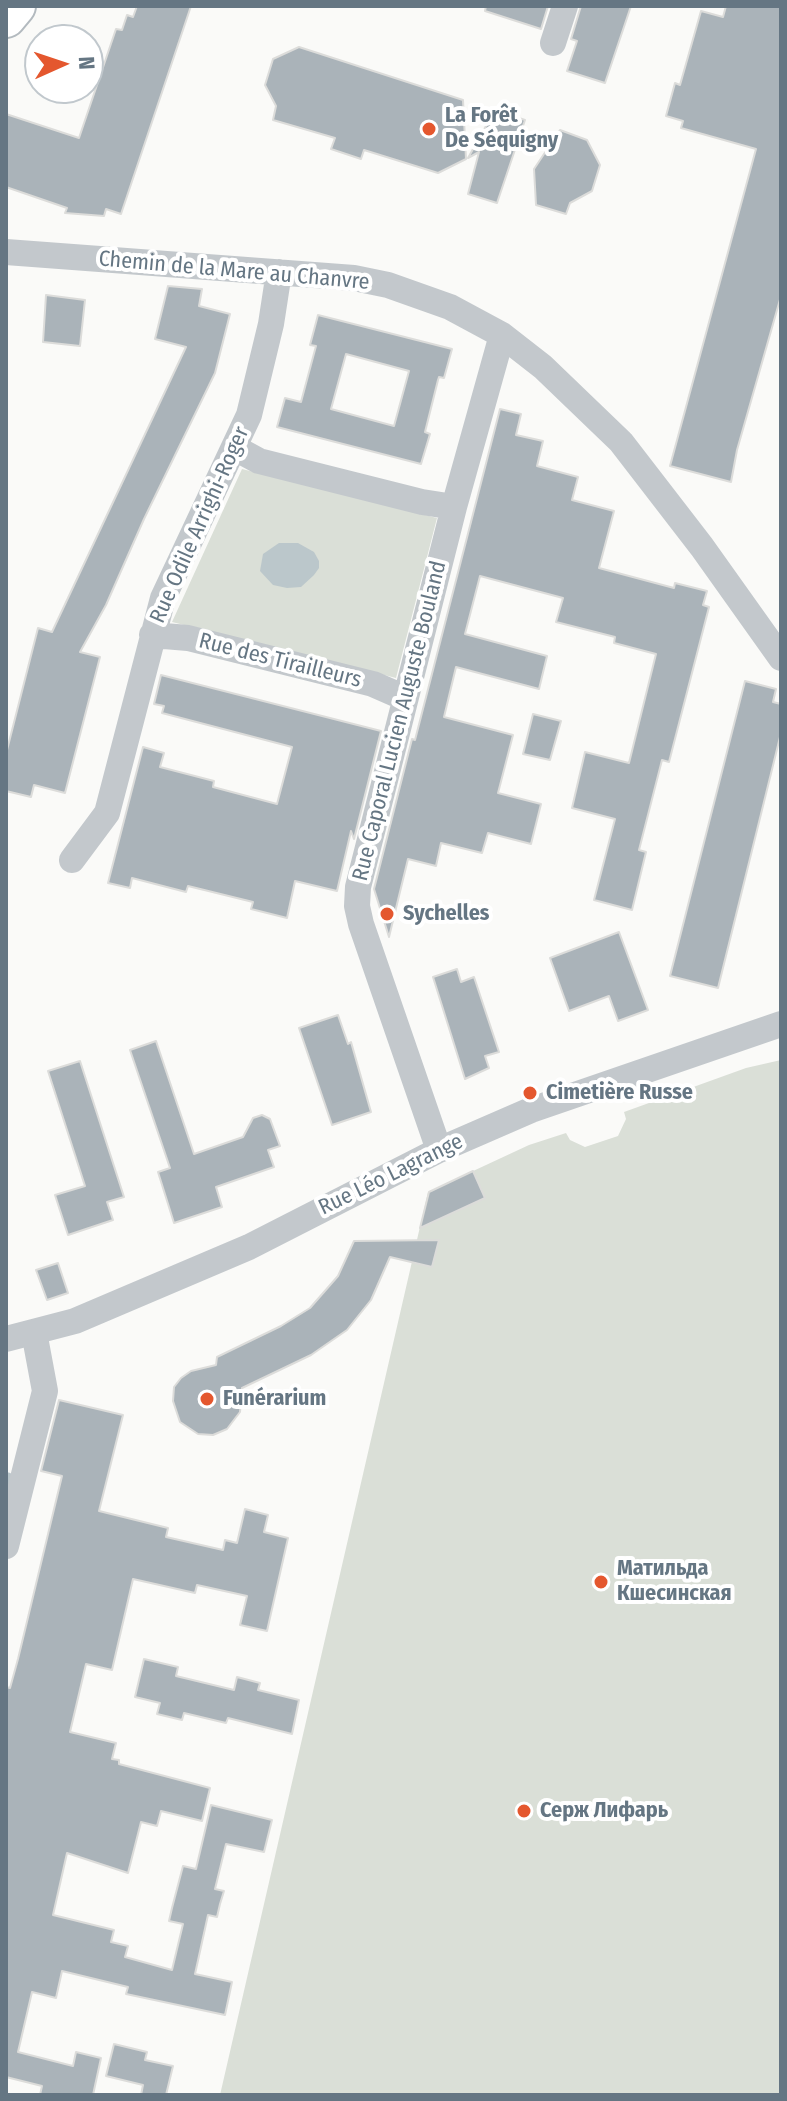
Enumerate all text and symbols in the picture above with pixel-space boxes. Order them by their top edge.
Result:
north arrow [24,24,104,104]
text: N [73,56,100,70]
place label: La Forêt De Séquigny [445,103,558,154]
marker: La Forêt De Séquigny [420,120,438,138]
street label: Chemin de la Mare au Chanvre [98,246,370,296]
street label: Rue Odile Arrighi-Roger [145,423,255,627]
street label: Rue Caporal Lucien Auguste Bouland [347,558,453,884]
street label: Rue des Tirailleurs [196,628,364,694]
place label: Sychelles [403,901,489,927]
marker: Sychelles [378,905,396,923]
place label: Cimetière Russe [546,1080,693,1106]
marker: Cimetière Russe [521,1084,539,1102]
street label: Rue Léo Lagrange [315,1129,467,1221]
place label: Funérarium [223,1386,326,1412]
marker: Funérarium [198,1390,216,1408]
place label: Матильда Кшесинская [617,1556,732,1608]
marker: Матильда Кшесинская [592,1573,610,1591]
place label: Серж Лифарь [540,1798,668,1824]
marker: Серж Лифарь [515,1802,533,1820]

